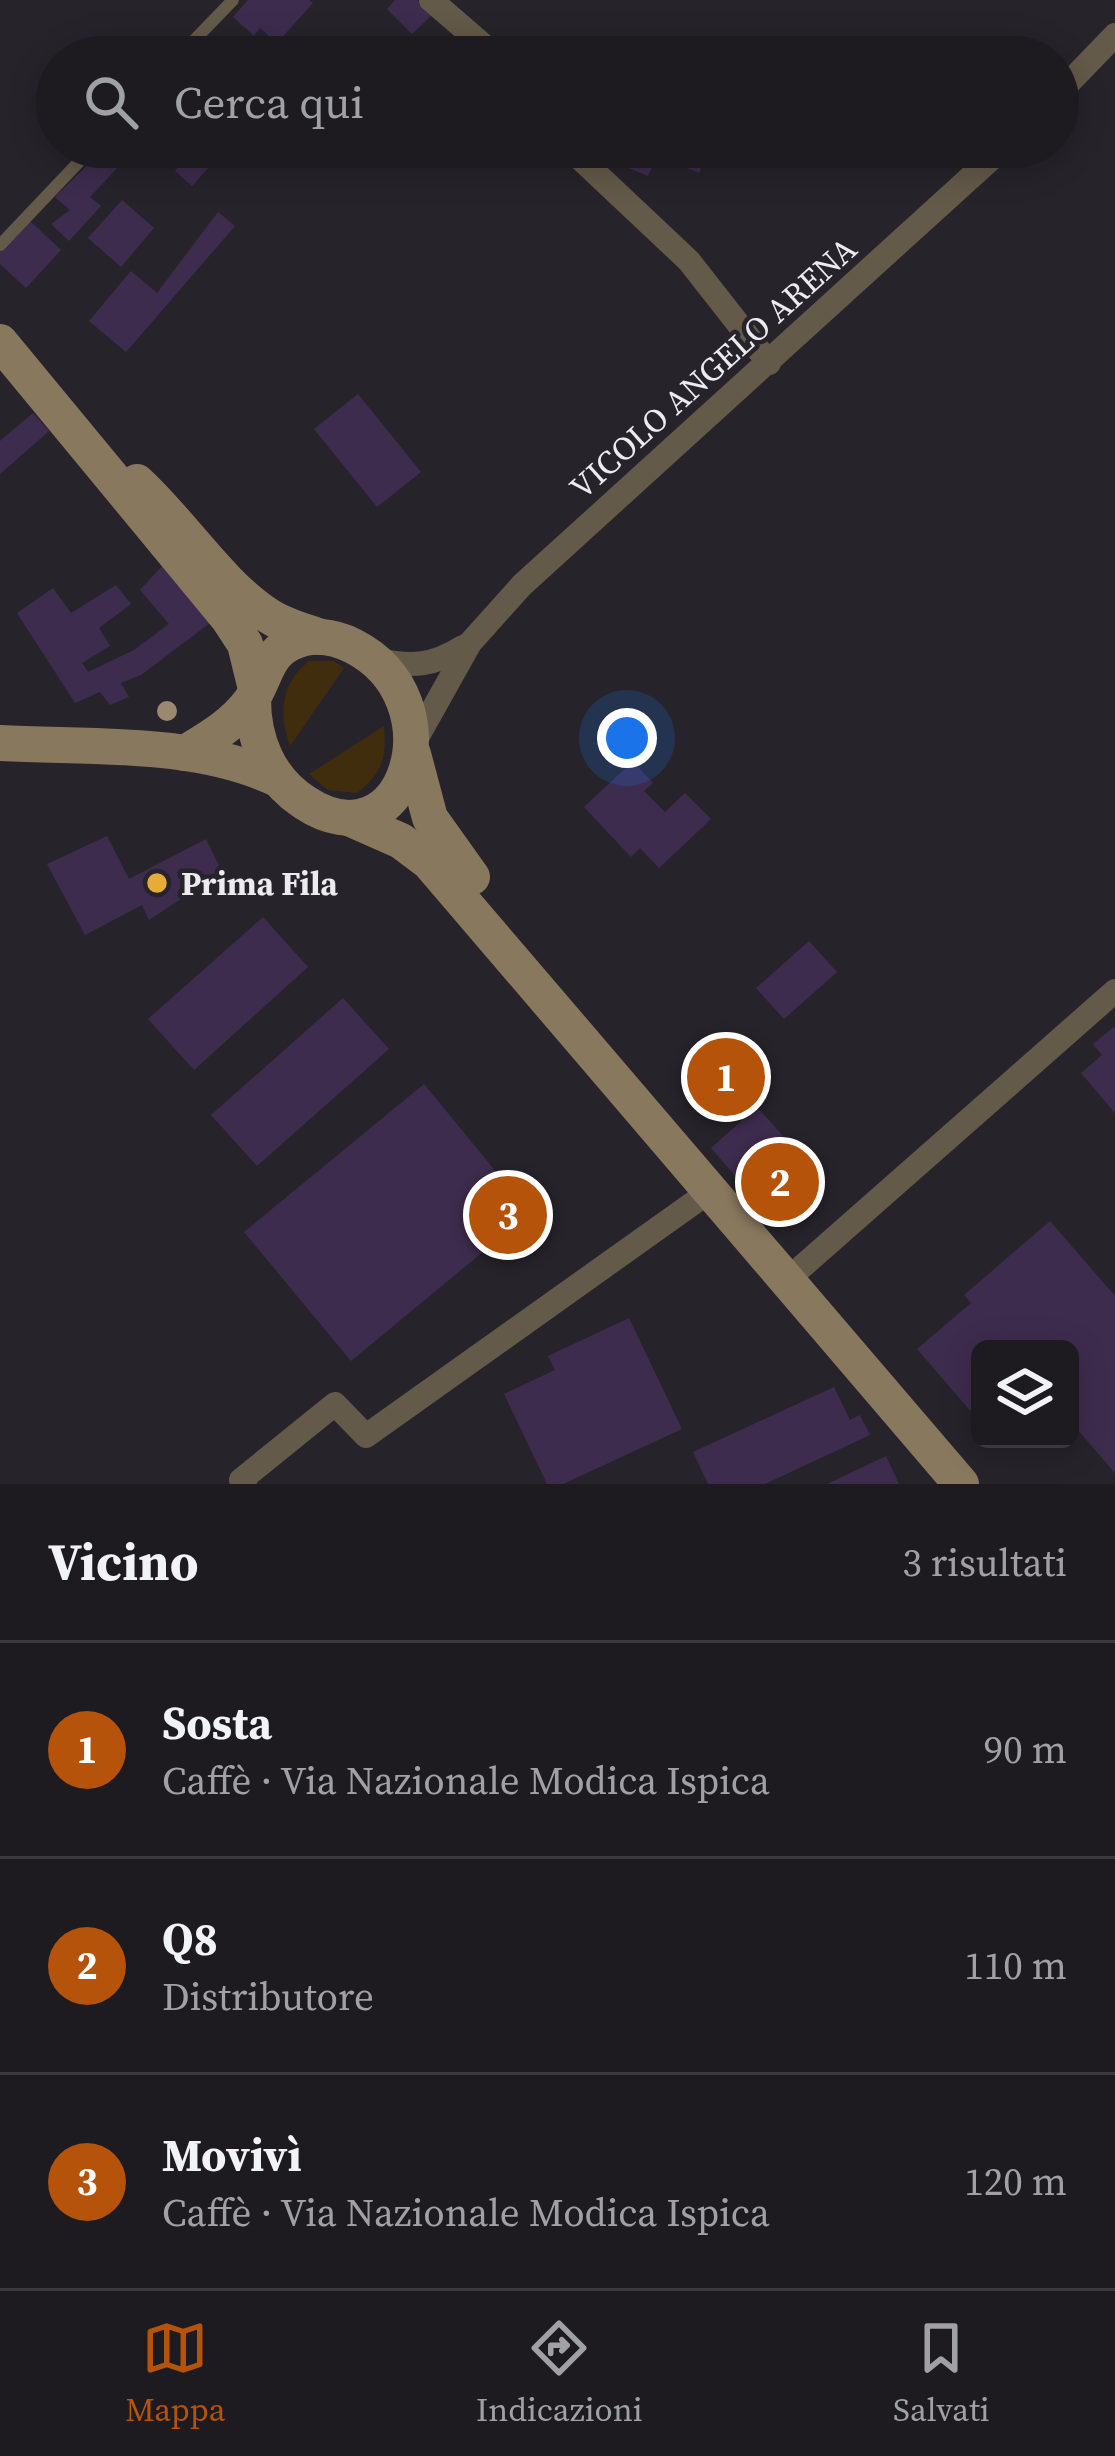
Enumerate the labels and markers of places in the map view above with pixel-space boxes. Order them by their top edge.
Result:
place label: Prima Fila [181,861,338,906]
marker: Prima Fila [144,870,170,896]
pin: 1 [687,1032,765,1122]
pin: 2 [741,1137,819,1227]
pin: 3 [469,1170,547,1260]

